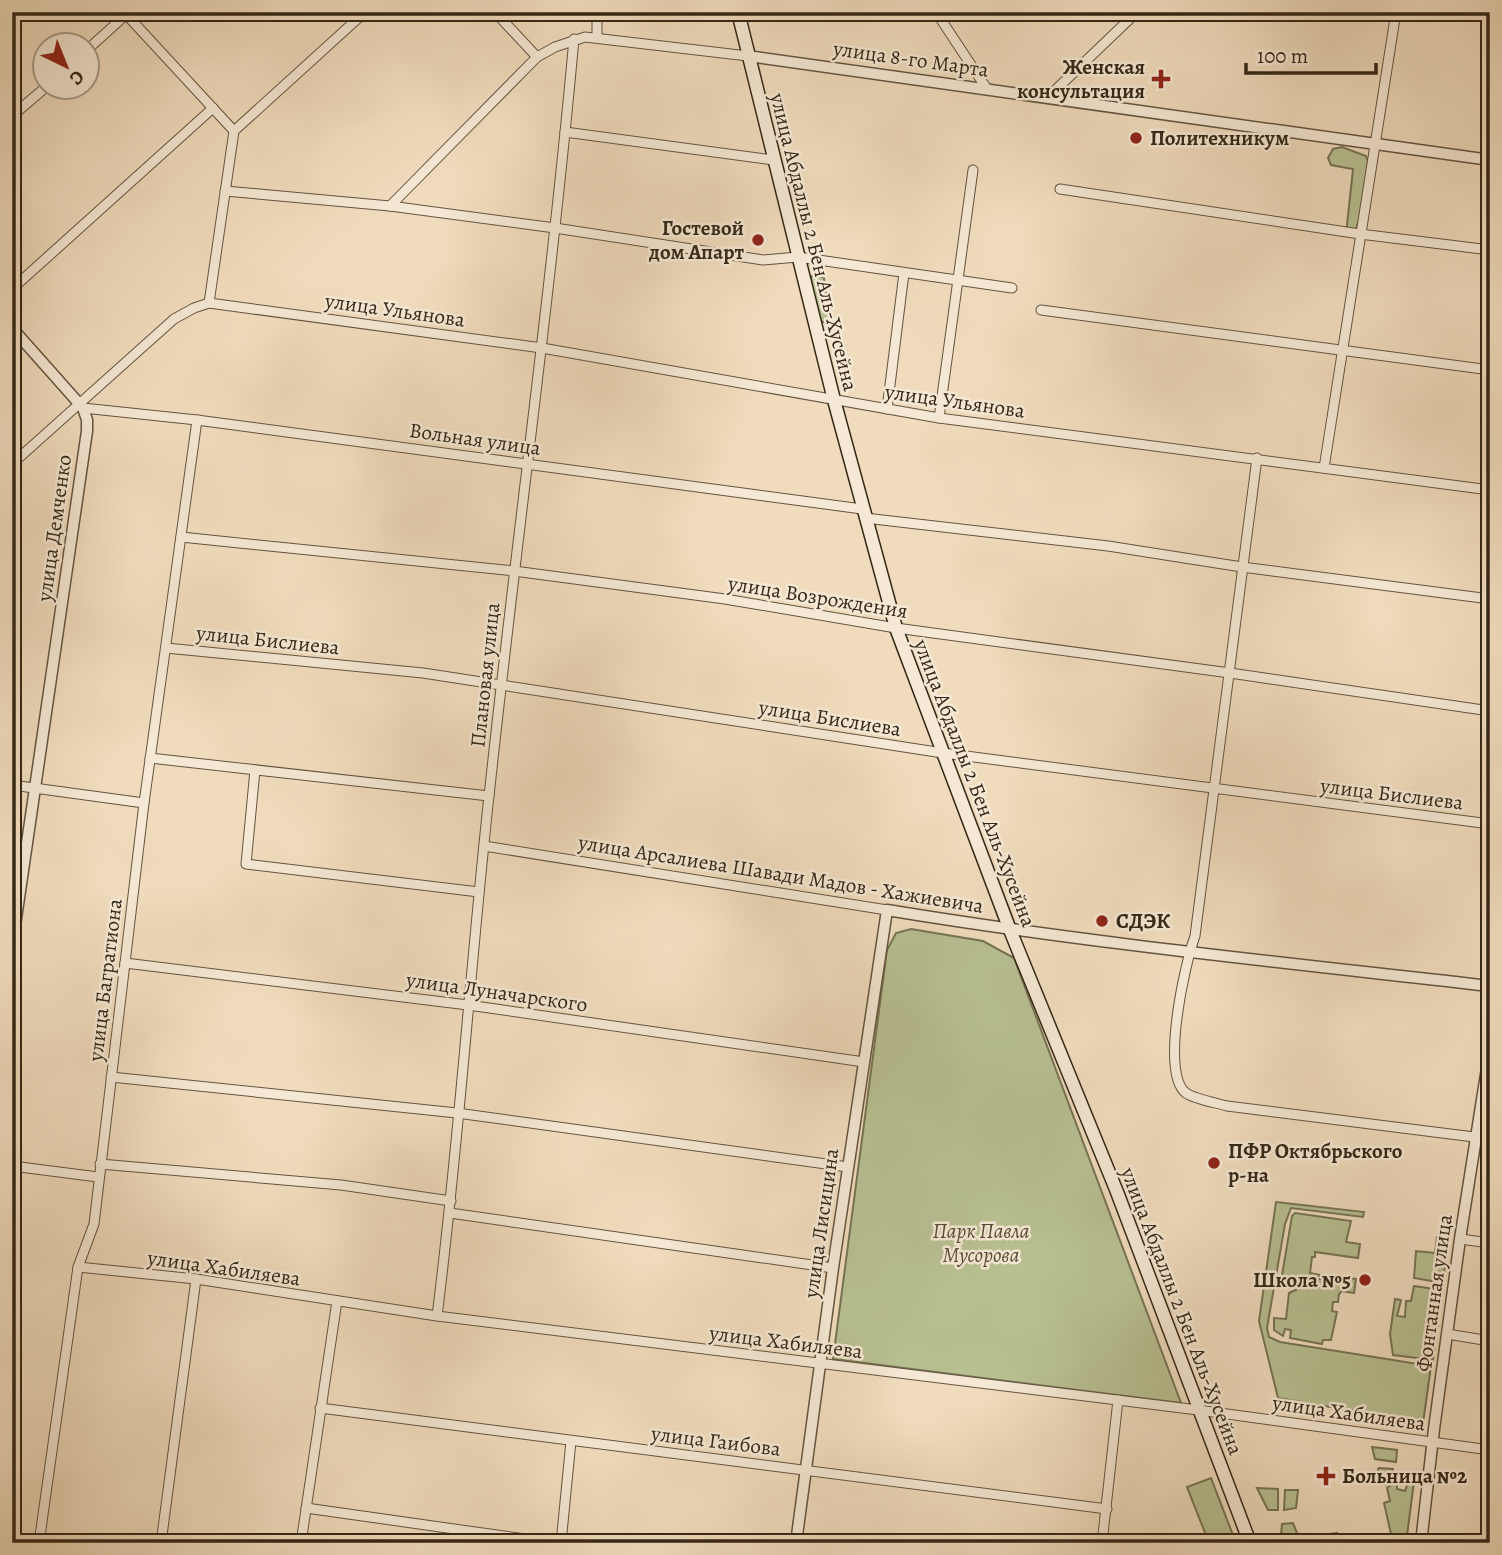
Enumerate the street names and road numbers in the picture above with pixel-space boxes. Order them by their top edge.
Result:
street label: улица 8-го Марта [830,34,991,84]
street label: улица Абдаллы 2 Бен Аль-Хусейна [763,89,865,394]
street label: улица Ульянова [322,286,467,334]
street label: улица Ульянова [882,377,1027,425]
street label: Вольная улица [408,416,543,462]
street label: улица Демченко [30,453,78,604]
street label: улица Возрождения [725,569,910,625]
street label: Плановая улица [463,601,507,749]
street label: улица Бислиева [194,618,341,661]
street label: улица Абдаллы 2 Бен Аль-Хусейна [907,634,1043,931]
street label: улица Бислиева [756,693,903,743]
street label: улица Бислиева [1318,771,1465,817]
street label: улица Арсалиева Шавади Мадов - Хажиевича [575,828,986,920]
street label: улица Багратиона [81,897,129,1064]
street label: улица Луначарского [404,965,589,1019]
street label: улица Лисицина [797,1146,845,1301]
street label: улица Абдаллы 2 Бен Аль-Хусейна [1114,1162,1250,1459]
street label: Фонтанная улица [1409,1212,1459,1374]
street label: улица Хабиляева [145,1243,303,1293]
street label: улица Хабиляева [707,1319,865,1365]
street label: улица Хабиляева [1270,1388,1428,1438]
street label: улица Гаибова [649,1419,783,1463]

